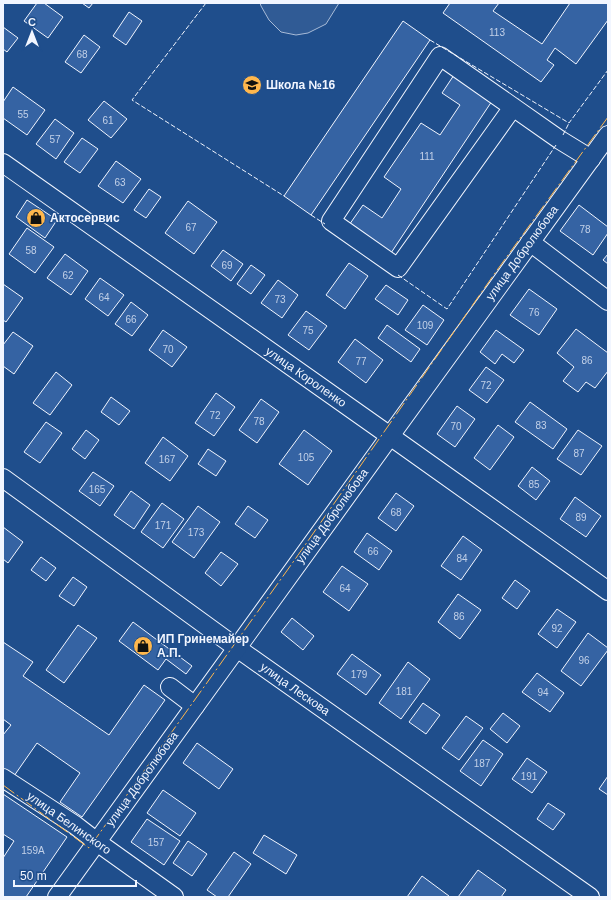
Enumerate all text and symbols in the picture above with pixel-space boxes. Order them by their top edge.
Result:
north arrow [12,12,52,52]
text: С [28,16,36,28]
house number: 113 [489,27,505,38]
house number: 68 [76,49,88,60]
school or university icon: Школа №16 [241,74,263,96]
place label: Школа №16 [266,78,336,92]
house number: 55 [17,109,29,120]
house number: 61 [102,115,114,126]
house number: 57 [49,134,61,145]
house number: 111 [419,151,435,162]
house number: 63 [114,177,126,188]
street label: улица Добролюбова [483,203,561,303]
shop icon: Актосервис [25,207,47,229]
place label: Актосервис [50,211,120,225]
house number: 67 [185,222,197,233]
house number: 78 [579,224,591,235]
house number: 58 [25,245,37,256]
house number: 69 [221,260,233,271]
house number: 62 [62,270,74,281]
house number: 64 [98,292,110,303]
house number: 73 [274,294,286,305]
house number: 76 [528,307,540,318]
house number: 66 [125,314,137,325]
house number: 109 [417,320,434,331]
house number: 75 [302,325,314,336]
house number: 70 [162,344,174,355]
street label: улица Короленко [263,344,349,410]
house number: 86 [581,355,593,366]
house number: 77 [355,356,367,367]
house number: 72 [480,380,492,391]
house number: 72 [209,410,221,421]
house number: 78 [253,416,265,427]
house number: 83 [535,420,547,431]
house number: 70 [450,421,462,432]
house number: 87 [573,448,585,459]
house number: 105 [298,452,315,463]
house number: 167 [159,454,176,465]
street label: улица Добролюбова [293,466,371,566]
house number: 85 [528,479,540,490]
house number: 165 [89,484,106,495]
house number: 68 [390,507,402,518]
house number: 89 [575,512,587,523]
house number: 171 [155,520,172,531]
house number: 173 [188,527,205,538]
house number: 66 [367,546,379,557]
house number: 84 [456,553,468,564]
house number: 64 [339,583,351,594]
house number: 86 [453,611,465,622]
house number: 92 [551,623,563,634]
place label: ИП Гринемайер А.П. [157,632,249,660]
shop icon: ИП Гринемайер А.П. [132,635,154,657]
house number: 96 [578,655,590,666]
street label: улица Лескова [257,660,333,718]
house number: 179 [351,669,368,680]
house number: 181 [396,686,413,697]
house number: 94 [537,687,549,698]
street label: улица Добролюбова [103,729,181,829]
house number: 187 [474,758,491,769]
house number: 191 [521,771,538,782]
street label: улица Белинского [24,789,114,857]
house number: 157 [148,837,165,848]
house number: 159А [21,845,45,856]
scale bar [14,862,136,888]
text: 50 m [20,869,47,883]

